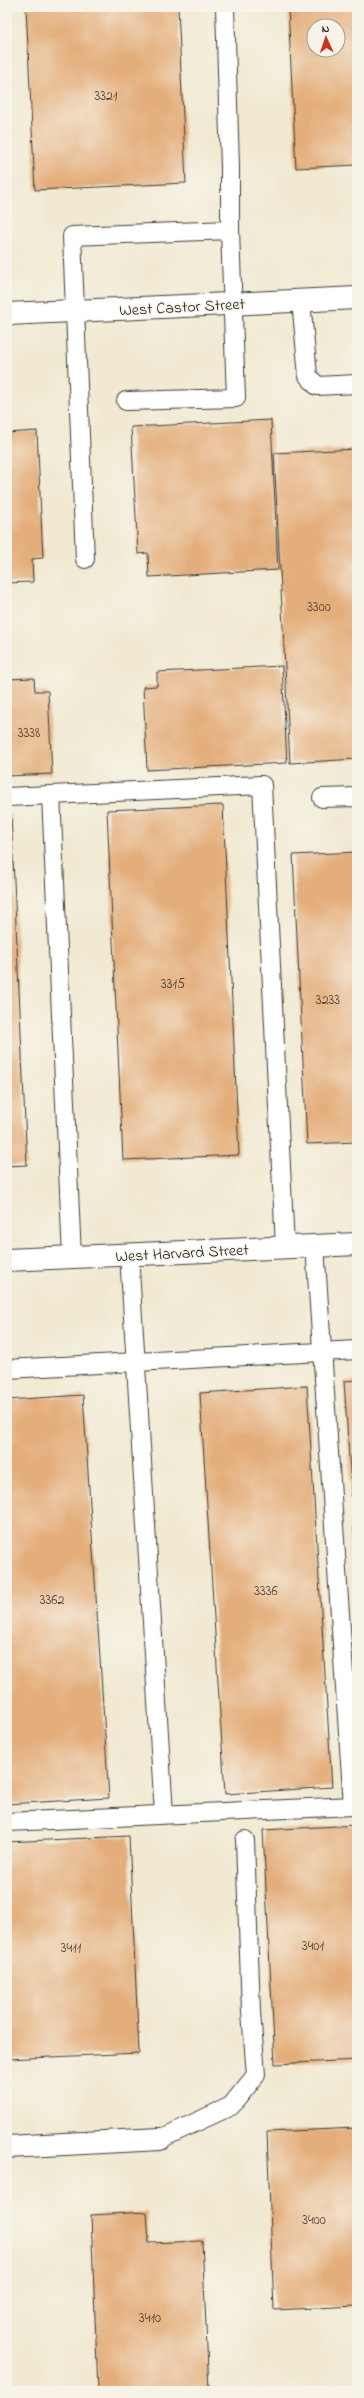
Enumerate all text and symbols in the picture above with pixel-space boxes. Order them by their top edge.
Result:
north arrow [306,18,346,58]
text: N [321,21,330,37]
house number: 3321 [95,86,118,107]
street label: West Castor Street [119,293,246,323]
house number: 3300 [307,597,331,618]
house number: 3338 [18,723,40,744]
house number: 3315 [161,974,185,995]
house number: 3233 [316,990,340,1011]
street label: West Harvard Street [115,1238,250,1269]
house number: 3336 [254,1581,278,1602]
house number: 3362 [40,1590,64,1611]
house number: 3401 [302,1936,325,1957]
house number: 3411 [61,1938,82,1959]
house number: 3400 [302,2210,326,2231]
house number: 3410 [139,2308,161,2329]

